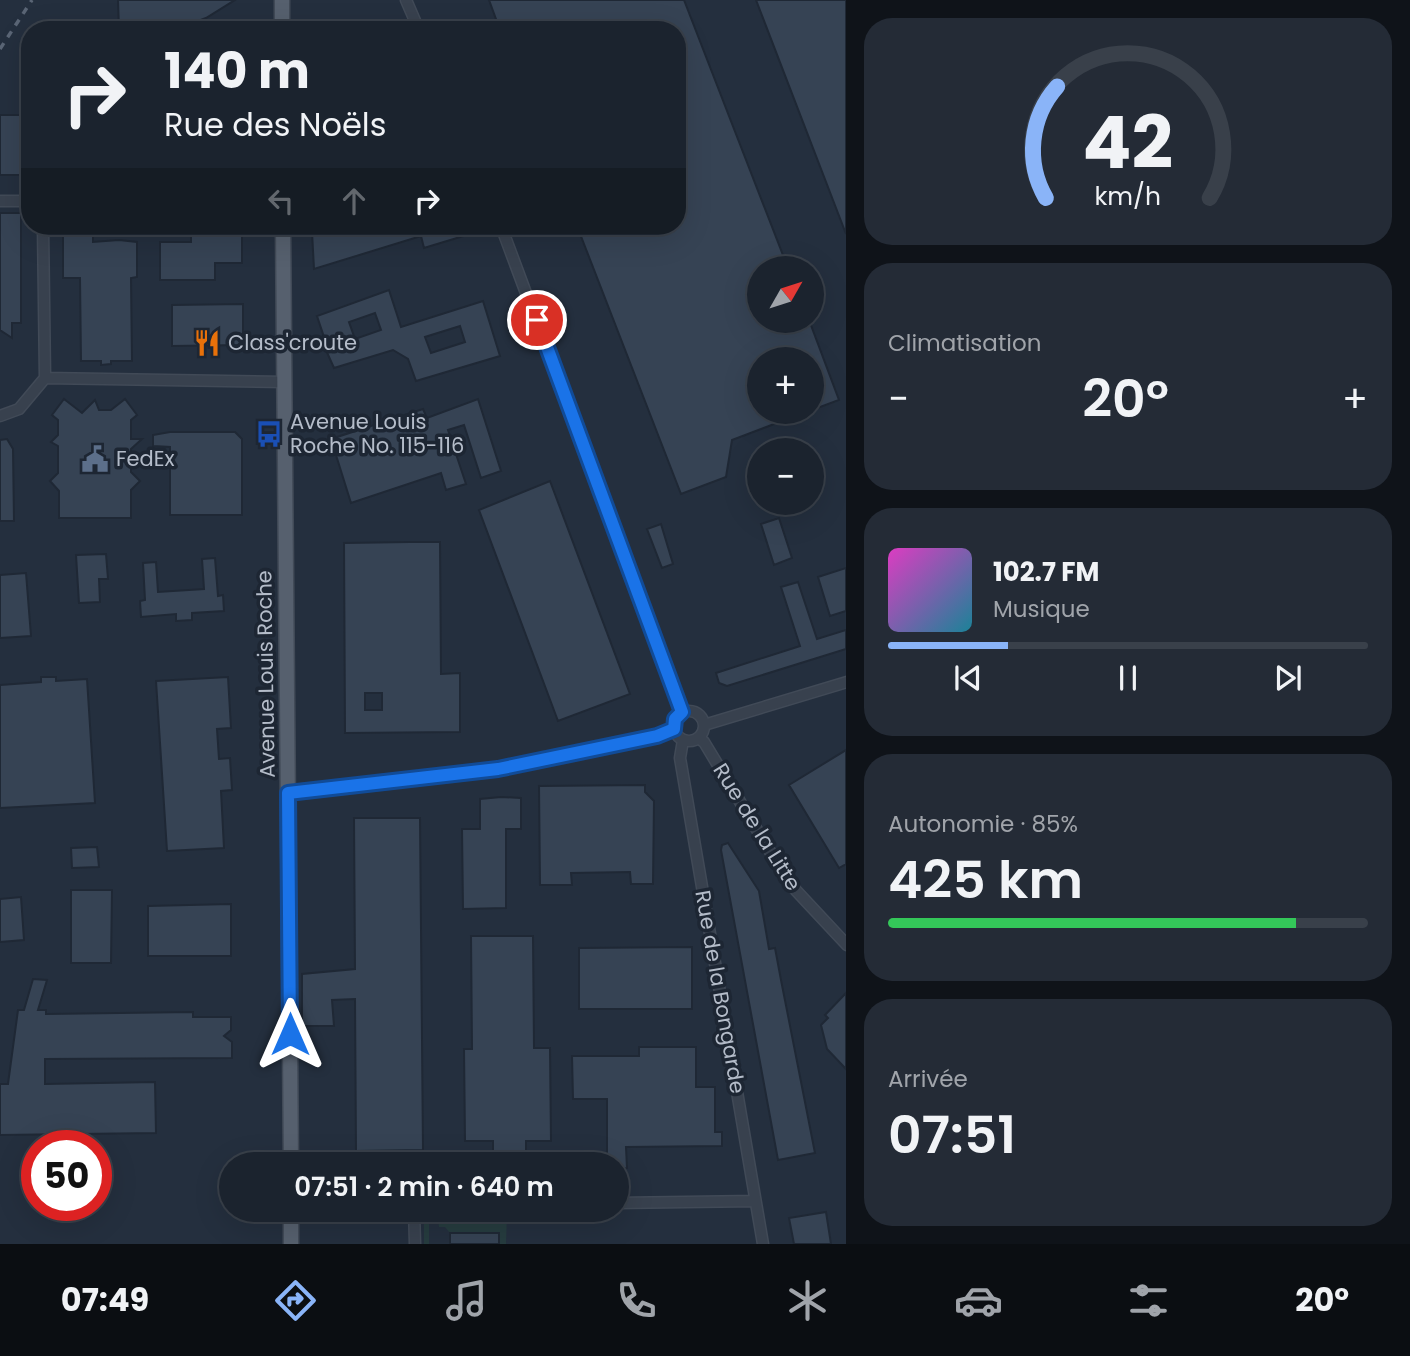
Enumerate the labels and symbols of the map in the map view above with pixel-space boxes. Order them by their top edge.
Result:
north arrow [747,256,824,332]
pin [507,290,567,350]
restaurant icon: Class'croute [192,328,222,358]
place label: Class'croute [228,328,357,357]
place label: Avenue Louis Roche No. 115-116 [290,407,464,460]
bus stop icon: Avenue Louis Roche No. 115-116 [254,419,284,449]
public building icon: FedEx [80,444,110,474]
place label: FedEx [116,444,175,473]
street label: Avenue Louis Roche [249,570,282,778]
street label: Rue de la Litte [707,757,808,896]
street label: Rue de la Bongarde [688,888,753,1096]
position arrow [253,997,327,1071]
speed limit sign: 50 [21,1130,112,1221]

